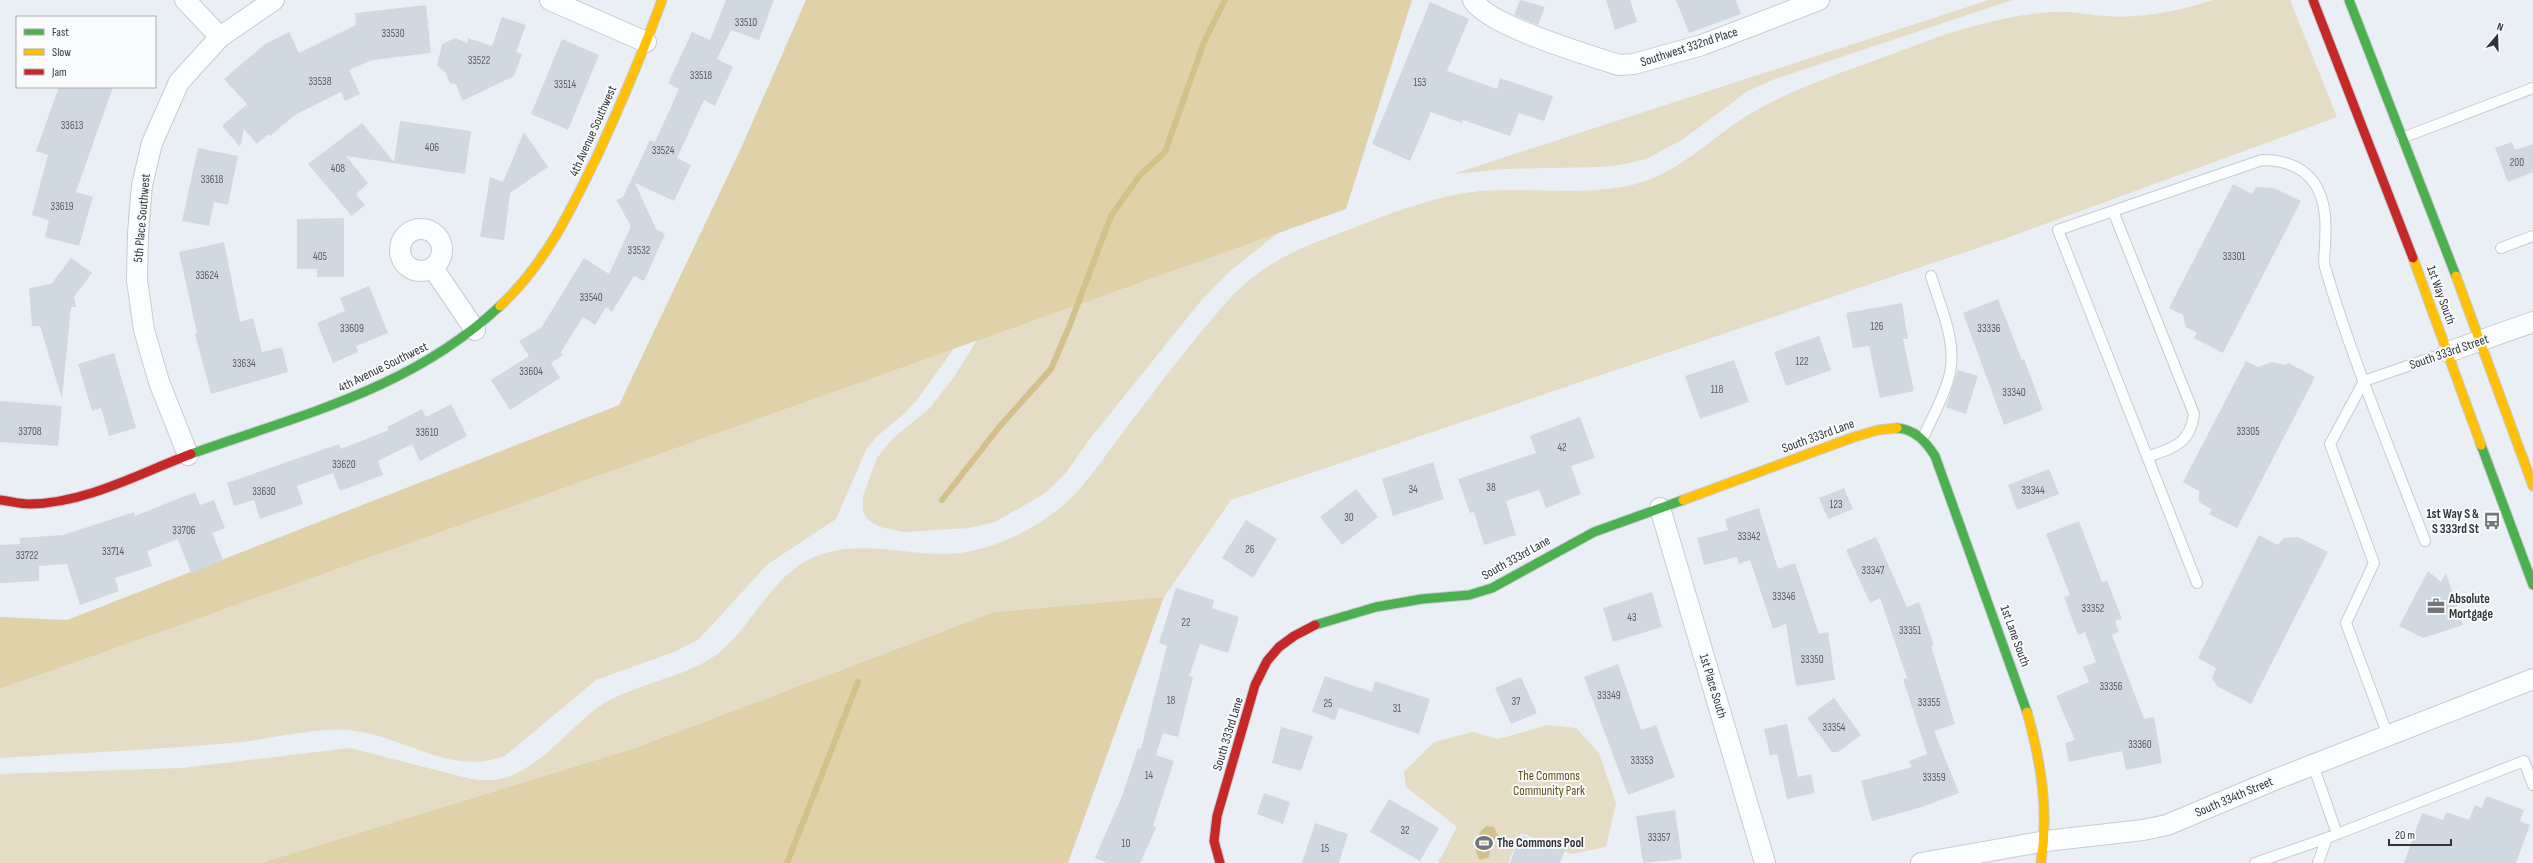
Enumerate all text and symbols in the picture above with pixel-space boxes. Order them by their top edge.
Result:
legend [16,16,156,88]
house number: 33510 [735,16,757,29]
north arrow [2477,16,2517,56]
text: N [2495,20,2505,34]
street label: Southwest 332nd Place [1638,24,1740,70]
text: Fast [52,25,69,40]
house number: 33530 [381,27,405,40]
text: Slow [52,45,71,60]
house number: 33522 [468,54,491,67]
text: Jam [51,65,67,80]
house number: 33518 [690,69,712,82]
house number: 33538 [308,75,332,88]
house number: 153 [1414,76,1427,89]
house number: 33514 [554,78,576,91]
street label: 4th Avenue Southwest [566,83,620,179]
house number: 33613 [61,119,84,132]
house number: 406 [425,141,439,154]
house number: 33524 [652,144,675,157]
house number: 200 [2510,156,2524,169]
house number: 408 [331,162,345,175]
street label: 5th Place Southwest [130,173,154,263]
house number: 33618 [201,173,224,186]
house number: 33619 [51,200,74,213]
house number: 33532 [628,244,651,257]
house number: 405 [313,250,327,263]
house number: 33301 [2223,250,2245,263]
street label: 1st Way South [2423,263,2459,327]
house number: 33624 [195,269,219,282]
house number: 33540 [579,291,603,304]
house number: 126 [1870,320,1884,333]
house number: 33609 [340,322,364,335]
house number: 33336 [1977,322,2001,335]
street label: South 333rd Street [2407,331,2491,373]
street label: 4th Avenue Southwest [335,338,431,396]
house number: 122 [1795,355,1809,368]
house number: 33634 [232,357,256,370]
house number: 33604 [519,365,543,378]
house number: 118 [1711,383,1723,396]
house number: 33340 [2002,386,2026,399]
street label: South 333rd Lane [1780,415,1856,457]
house number: 33708 [18,425,42,438]
house number: 33305 [2236,425,2260,438]
house number: 33610 [416,426,438,439]
house number: 42 [1557,441,1567,454]
house number: 33620 [332,458,356,471]
house number: 38 [1486,481,1496,494]
house number: 34 [1408,483,1418,496]
house number: 33344 [2021,484,2045,497]
house number: 33630 [252,485,276,498]
house number: 123 [1829,498,1843,511]
place label: 1st Way S & S 333rd St [2426,506,2480,537]
house number: 30 [1344,511,1354,524]
bus stop icon: 1st Way S & S 333rd St [2482,511,2502,531]
house number: 33706 [172,524,196,537]
house number: 33342 [1737,530,1761,543]
street label: South 333rd Lane [1479,533,1553,583]
house number: 26 [1245,543,1255,556]
house number: 33714 [102,545,124,558]
house number: 33722 [16,549,39,562]
house number: 33347 [1862,564,1885,577]
house number: 33346 [1772,590,1796,603]
place label: Absolute Mortgage [2448,591,2493,622]
office icon: Absolute Mortgage [2426,596,2446,616]
house number: 33352 [2082,602,2105,615]
street label: 1st Lane South [1997,603,2033,669]
house number: 43 [1627,611,1637,624]
house number: 22 [1181,616,1191,629]
house number: 33351 [1899,624,1921,637]
street label: 1st Place South [1696,652,1730,720]
house number: 33350 [1800,653,1824,666]
house number: 33356 [2099,680,2123,693]
house number: 33349 [1597,689,1621,702]
house number: 18 [1167,694,1176,707]
street label: South 333rd Lane [1209,695,1247,773]
house number: 37 [1511,695,1521,708]
house number: 33355 [1918,696,1940,709]
house number: 25 [1324,697,1332,710]
house number: 31 [1393,702,1401,715]
house number: 33354 [1823,721,1846,734]
house number: 33360 [2128,738,2152,751]
house number: 33353 [1631,754,1654,767]
park label: The Commons Community Park [1513,768,1585,799]
house number: 14 [1145,769,1154,782]
house number: 33359 [1922,771,1946,784]
street label: South 334th Street [2192,773,2276,821]
scale bar [2389,821,2451,847]
house number: 32 [1400,824,1410,837]
text: 20 m [2395,828,2415,843]
house number: 33357 [1648,831,1671,844]
sports icon: The Commons Pool [1474,833,1494,853]
place label: The Commons Pool [1497,835,1584,851]
house number: 10 [1122,837,1130,850]
house number: 15 [1321,842,1329,855]

